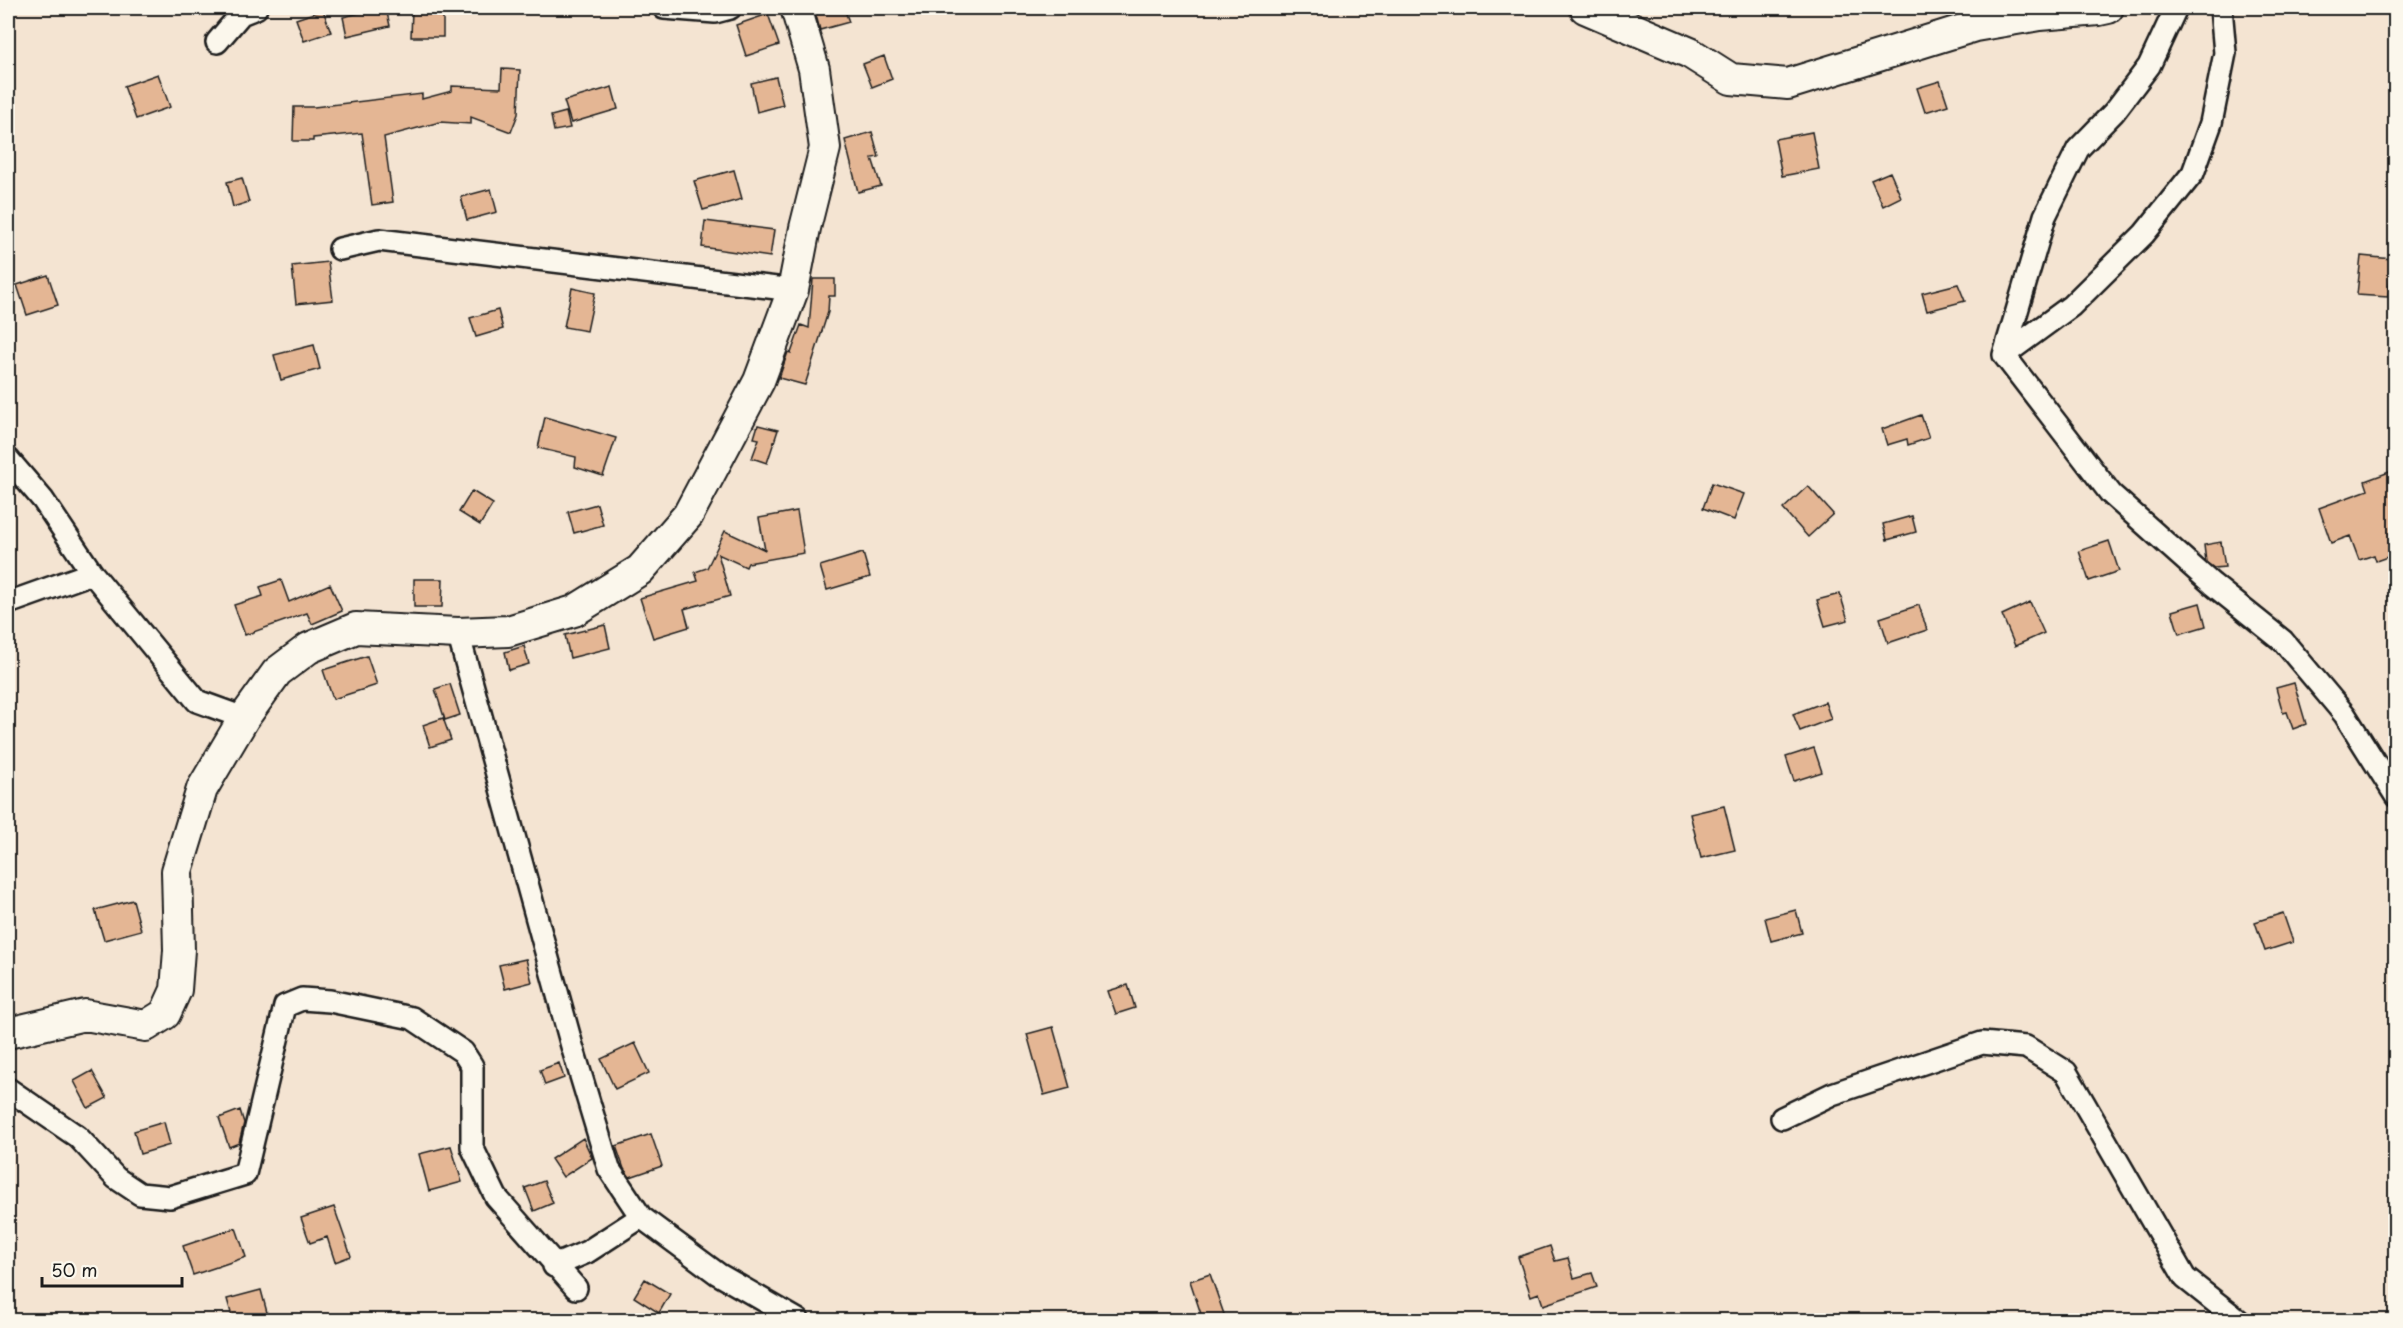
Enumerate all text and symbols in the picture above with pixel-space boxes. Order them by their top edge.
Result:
scale bar [42,1250,182,1288]
text: 50 m [51,1256,98,1283]

